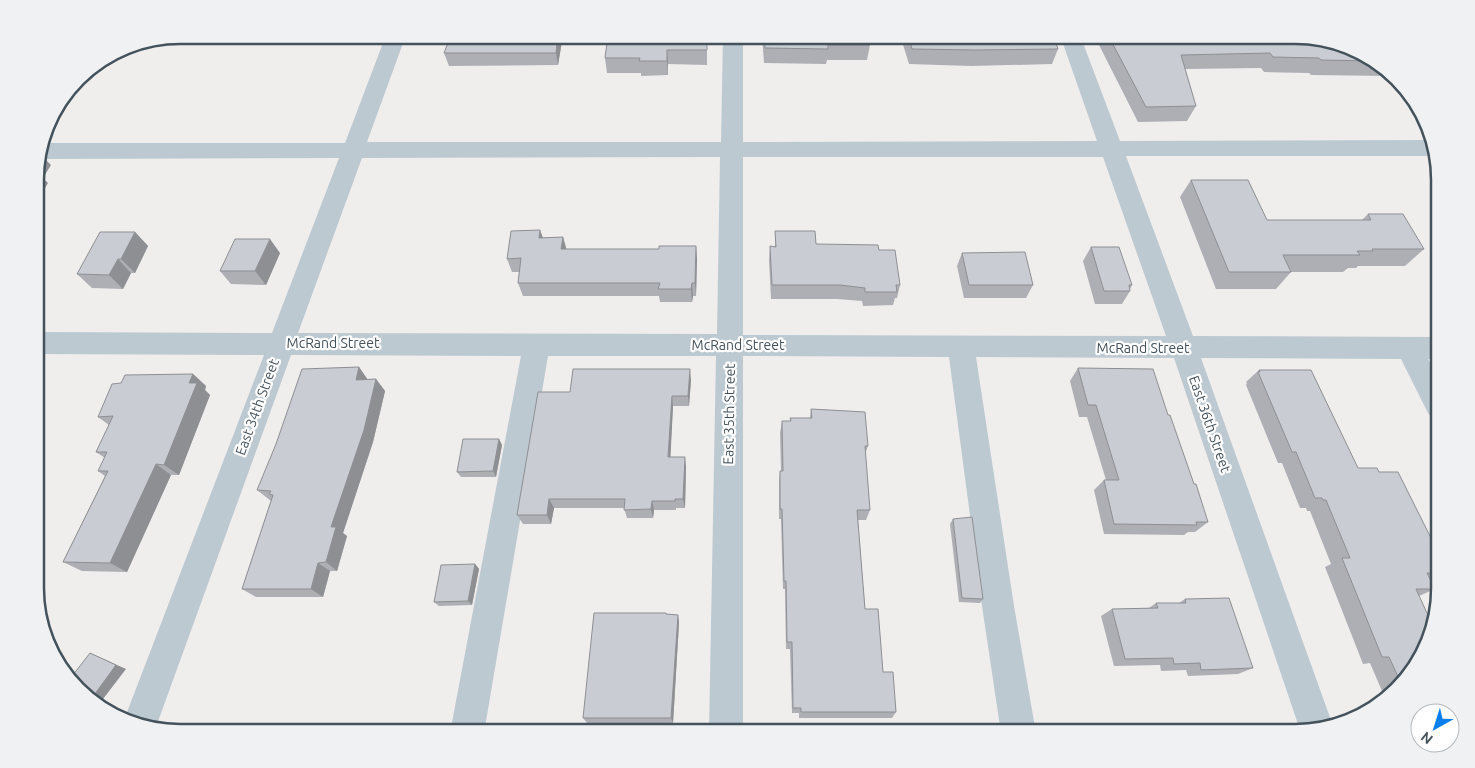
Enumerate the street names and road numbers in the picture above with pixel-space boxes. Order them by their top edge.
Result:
street label: McRand Street [286,335,380,351]
street label: McRand Street [691,337,785,353]
street label: McRand Street [1096,340,1190,356]
street label: East 34th Street [232,356,282,457]
street label: East 35th Street [720,363,738,465]
street label: East 36th Street [1186,373,1234,475]

